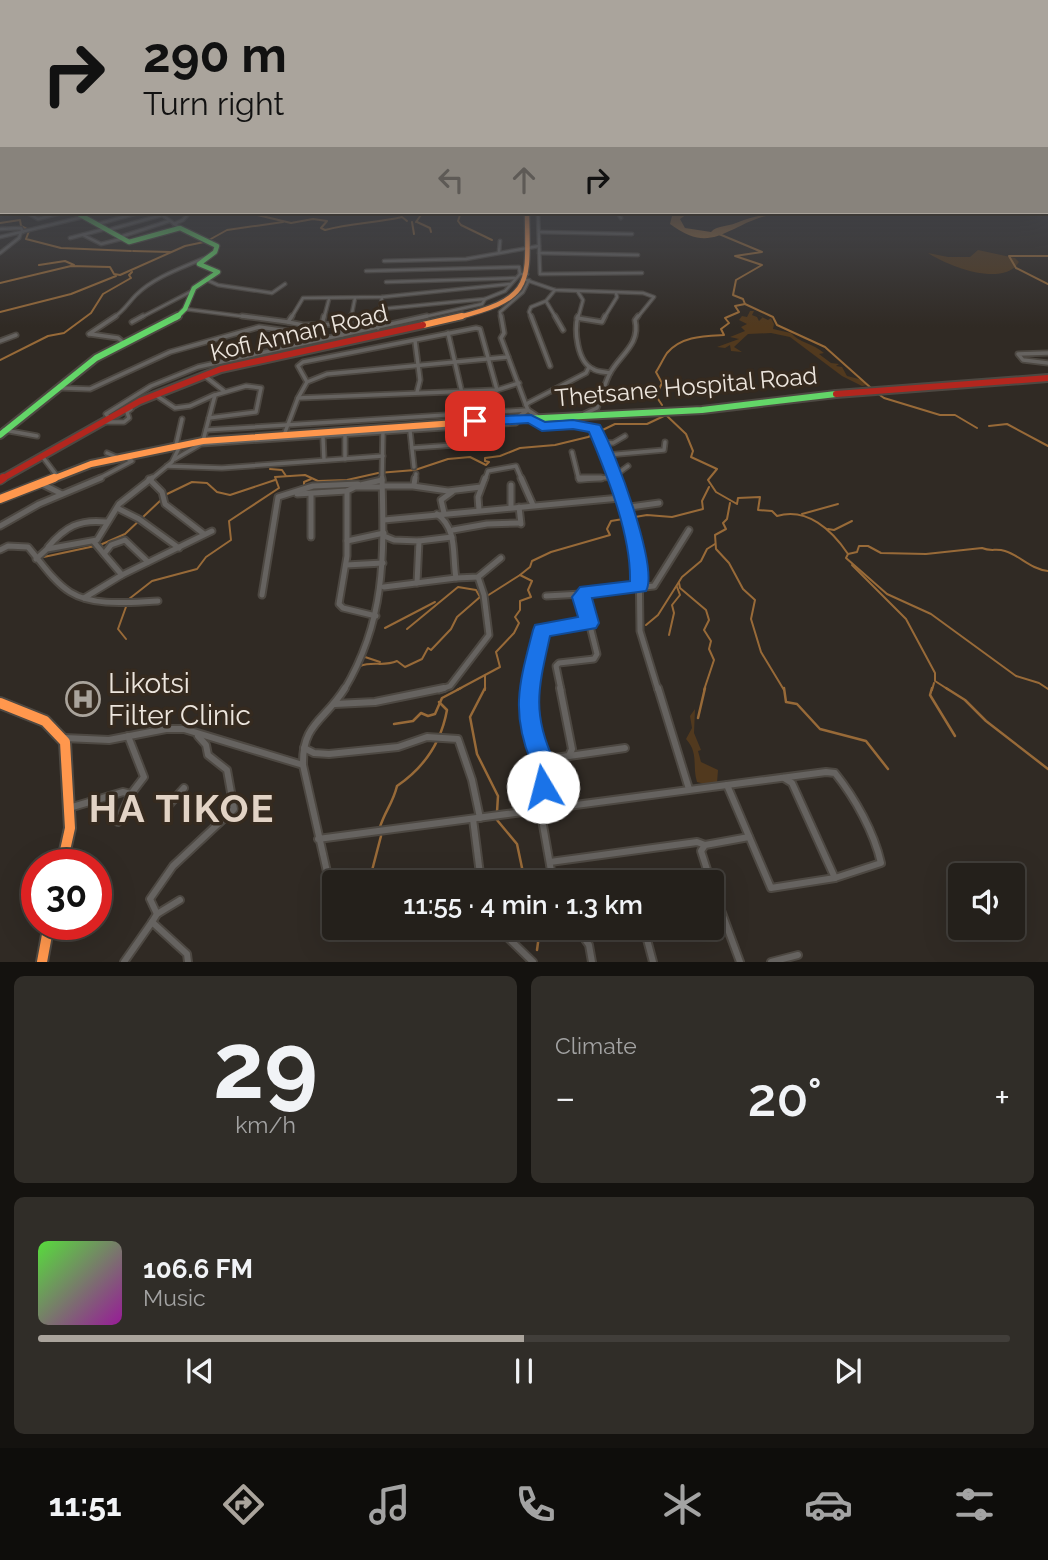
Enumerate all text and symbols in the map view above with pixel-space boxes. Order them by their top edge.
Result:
text: 290 m [143,26,287,83]
icon: right [28,28,119,119]
text: Turn right [143,85,284,122]
icon: left [432,161,470,199]
icon: ahead [505,161,543,199]
icon: right [578,161,616,199]
street label: Kofi Annan Road [207,298,390,367]
street label: Thetsane Hospital Road [553,361,818,412]
pin [445,391,505,451]
icon: arrive [456,402,494,440]
place label: Likotsi Filter Clinic [108,667,251,732]
hospital icon: Likotsi Filter Clinic [64,680,102,718]
position arrow [506,750,580,824]
district label: HA TIKOE [89,786,275,831]
speed limit sign: 30 [21,849,112,940]
map controls [948,863,1025,940]
button: sound [948,863,1025,940]
text: 11:55 · 4 min · 1.3 km [403,890,643,920]
text: 29 [213,1012,318,1119]
text: Climate [555,1032,637,1059]
text: 20° [748,1067,822,1128]
text: − [555,1075,575,1120]
text: + [994,1075,1010,1120]
text: km/h [235,1111,296,1138]
text: 106.6 FM [143,1254,253,1284]
text: Music [143,1284,206,1311]
icon: previous [181,1352,219,1390]
icon: pause [505,1352,543,1390]
icon: next [829,1352,867,1390]
icon: directions [219,1480,268,1529]
icon: music [365,1480,414,1529]
icon: phone [511,1480,560,1529]
icon: climate [658,1480,707,1529]
icon: car [804,1480,853,1529]
icon: filters [950,1480,999,1529]
text: 11:51 [49,1486,122,1523]

